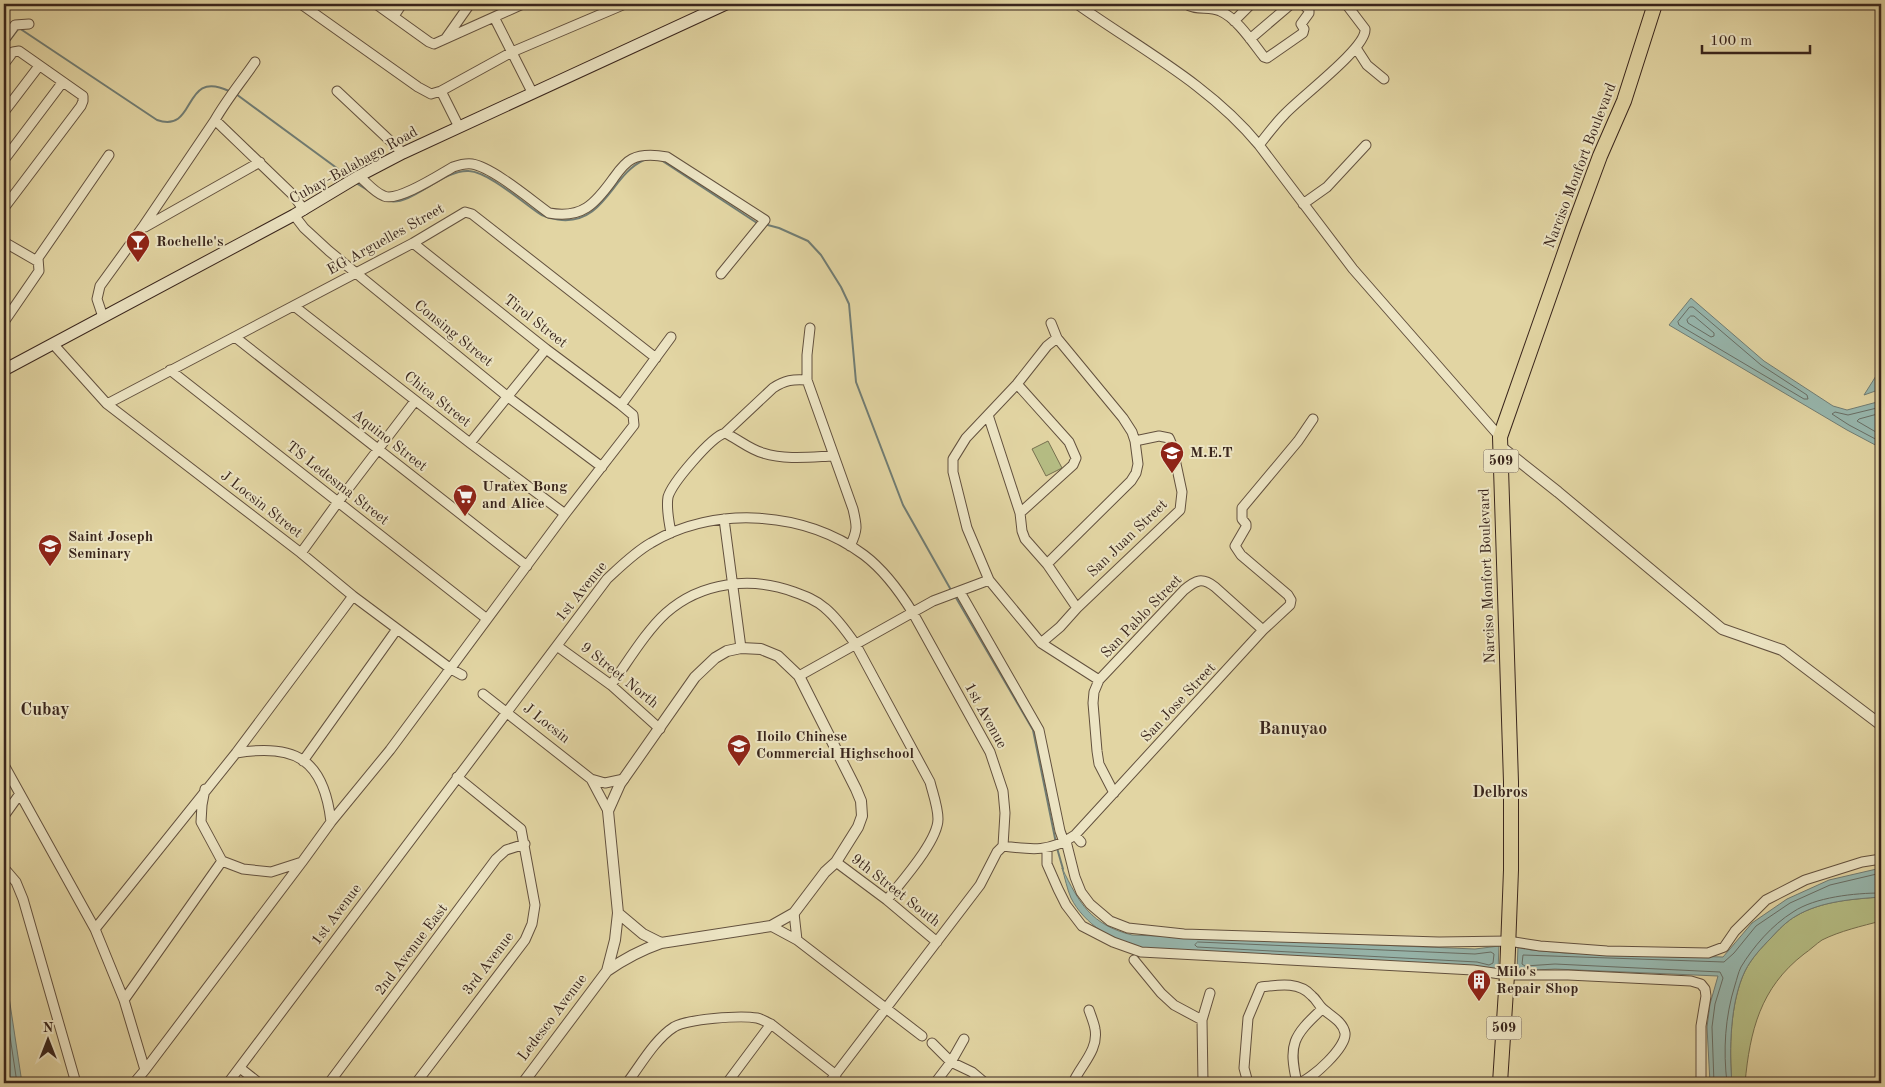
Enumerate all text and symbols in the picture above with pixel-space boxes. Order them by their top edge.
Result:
scale bar [1702,22,1810,54]
text: 100 m [1710,34,1752,49]
street label: Narciso Monfort Boulevard [1543,81,1620,251]
street label: Cubay-Balabago Road [287,124,421,207]
street label: EG Arguelles Street [325,202,447,278]
bar icon: Rochelle's [125,229,151,263]
place label: Rochelle's [156,235,223,250]
street label: Tirol Street [500,293,570,351]
street label: Consing Street [411,298,495,370]
street label: Chica Street [401,369,473,431]
street label: Aquino Street [349,407,429,475]
street label: TS Ledesma Street [283,439,391,529]
school or university icon: M.E.T [1159,440,1185,474]
place label: M.E.T [1190,446,1233,461]
road number: 509 [1484,450,1518,472]
street label: J Locsin Street [217,469,305,541]
place label: Uratex Bong and Alice [482,480,568,512]
supermarket icon: Uratex Bong and Alice [452,483,478,517]
street label: Narciso Monfort Boulevard [1477,488,1499,664]
street label: San Juan Street [1085,497,1171,581]
place label: Saint Joseph Seminary [68,530,153,562]
school or university icon: Saint Joseph Seminary [37,533,63,567]
street label: 1st Avenue [553,559,611,625]
street label: San Pablo Street [1099,573,1185,661]
street label: 9 Street North [577,640,661,712]
street label: San Jose Street [1139,661,1219,745]
street label: 1st Avenue [961,681,1009,751]
district label: Cubay [20,701,70,719]
street label: J Locsin [520,701,572,747]
district label: Banuyao [1259,720,1327,738]
place label: Iloilo Chinese Commercial Highschool [756,730,914,762]
school or university icon: Iloilo Chinese Commercial Highschool [726,733,752,767]
district label: Delbros [1472,785,1528,801]
street label: 9th Street South [848,852,942,930]
street label: 1st Avenue [309,882,365,948]
street label: 2nd Avenue East [373,901,451,999]
street label: 3rd Avenue [461,930,517,998]
place label: Milo's Repair Shop [1496,965,1578,997]
building icon: Milo's Repair Shop [1466,968,1492,1002]
street label: Ledesco Avenue [516,972,590,1064]
north arrow [22,1014,72,1064]
road number: 509 [1486,1016,1522,1040]
text: N [43,1021,54,1035]

